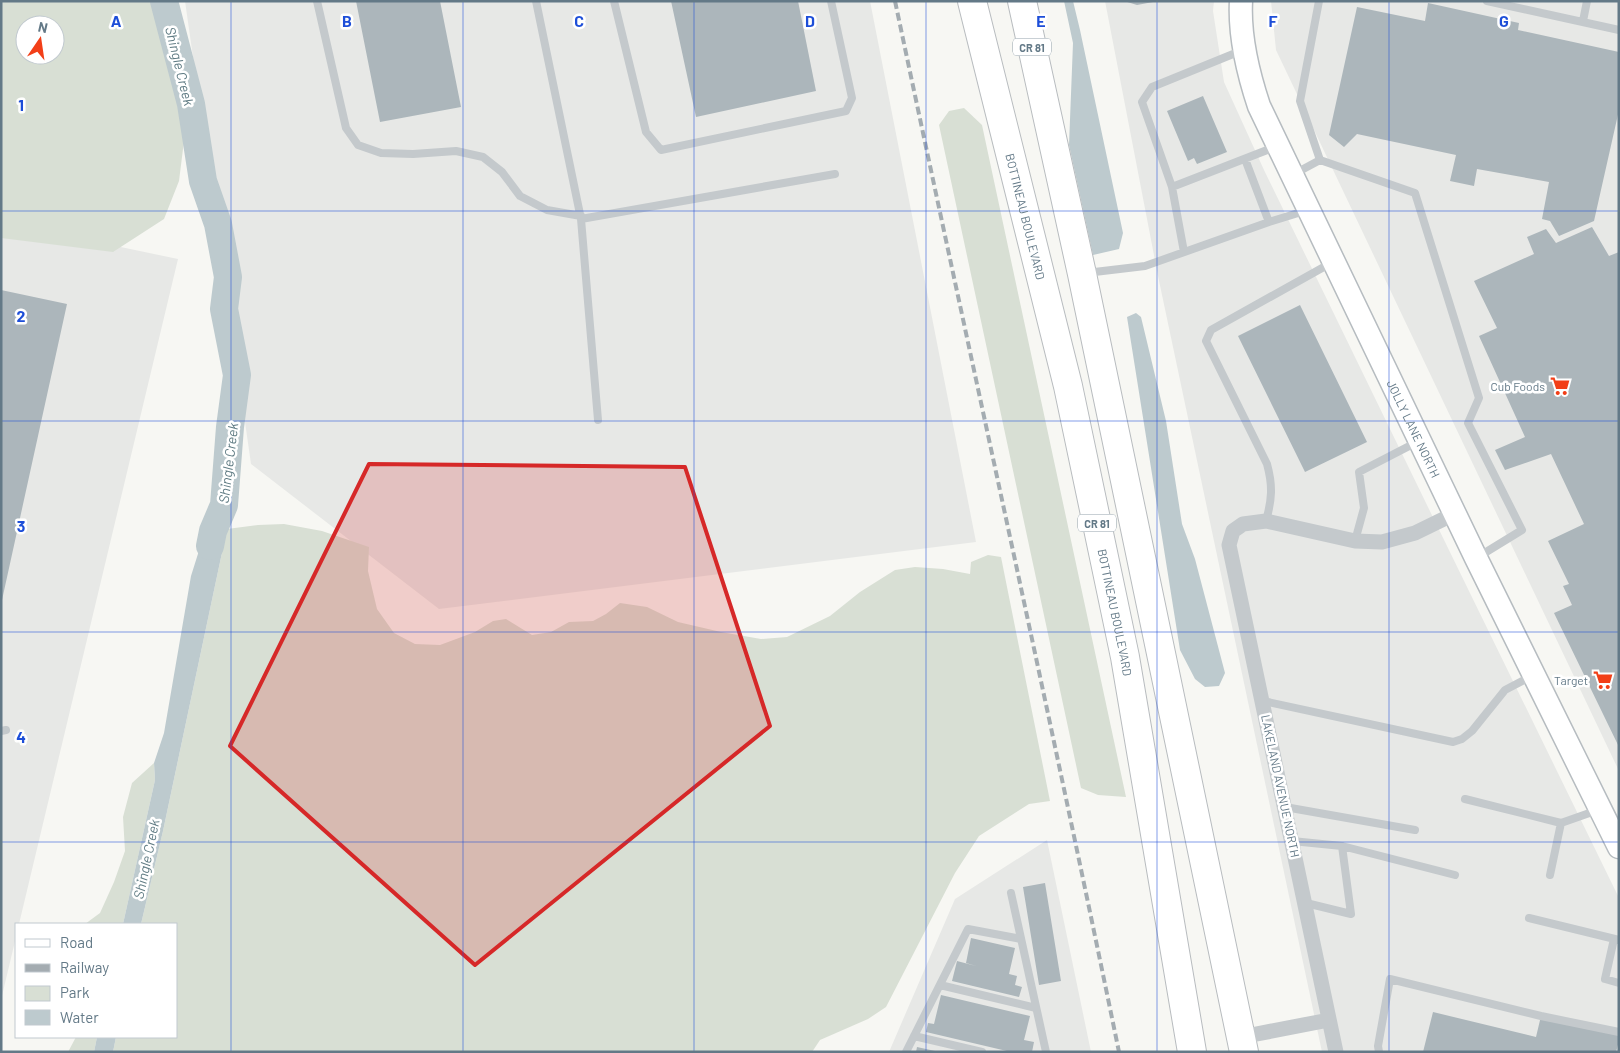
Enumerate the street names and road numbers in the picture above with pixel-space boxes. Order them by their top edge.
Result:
road number: CR 81 [1013,38,1051,56]
street label: BOTTINEAU BOULEVARD [1003,152,1048,281]
street label: JOLLY LANE NORTH [1384,377,1443,480]
road number: CR 81 [1078,514,1116,532]
street label: BOTTINEAU BOULEVARD [1095,548,1135,677]
street label: LAKELAND AVENUE NORTH [1259,713,1303,859]

